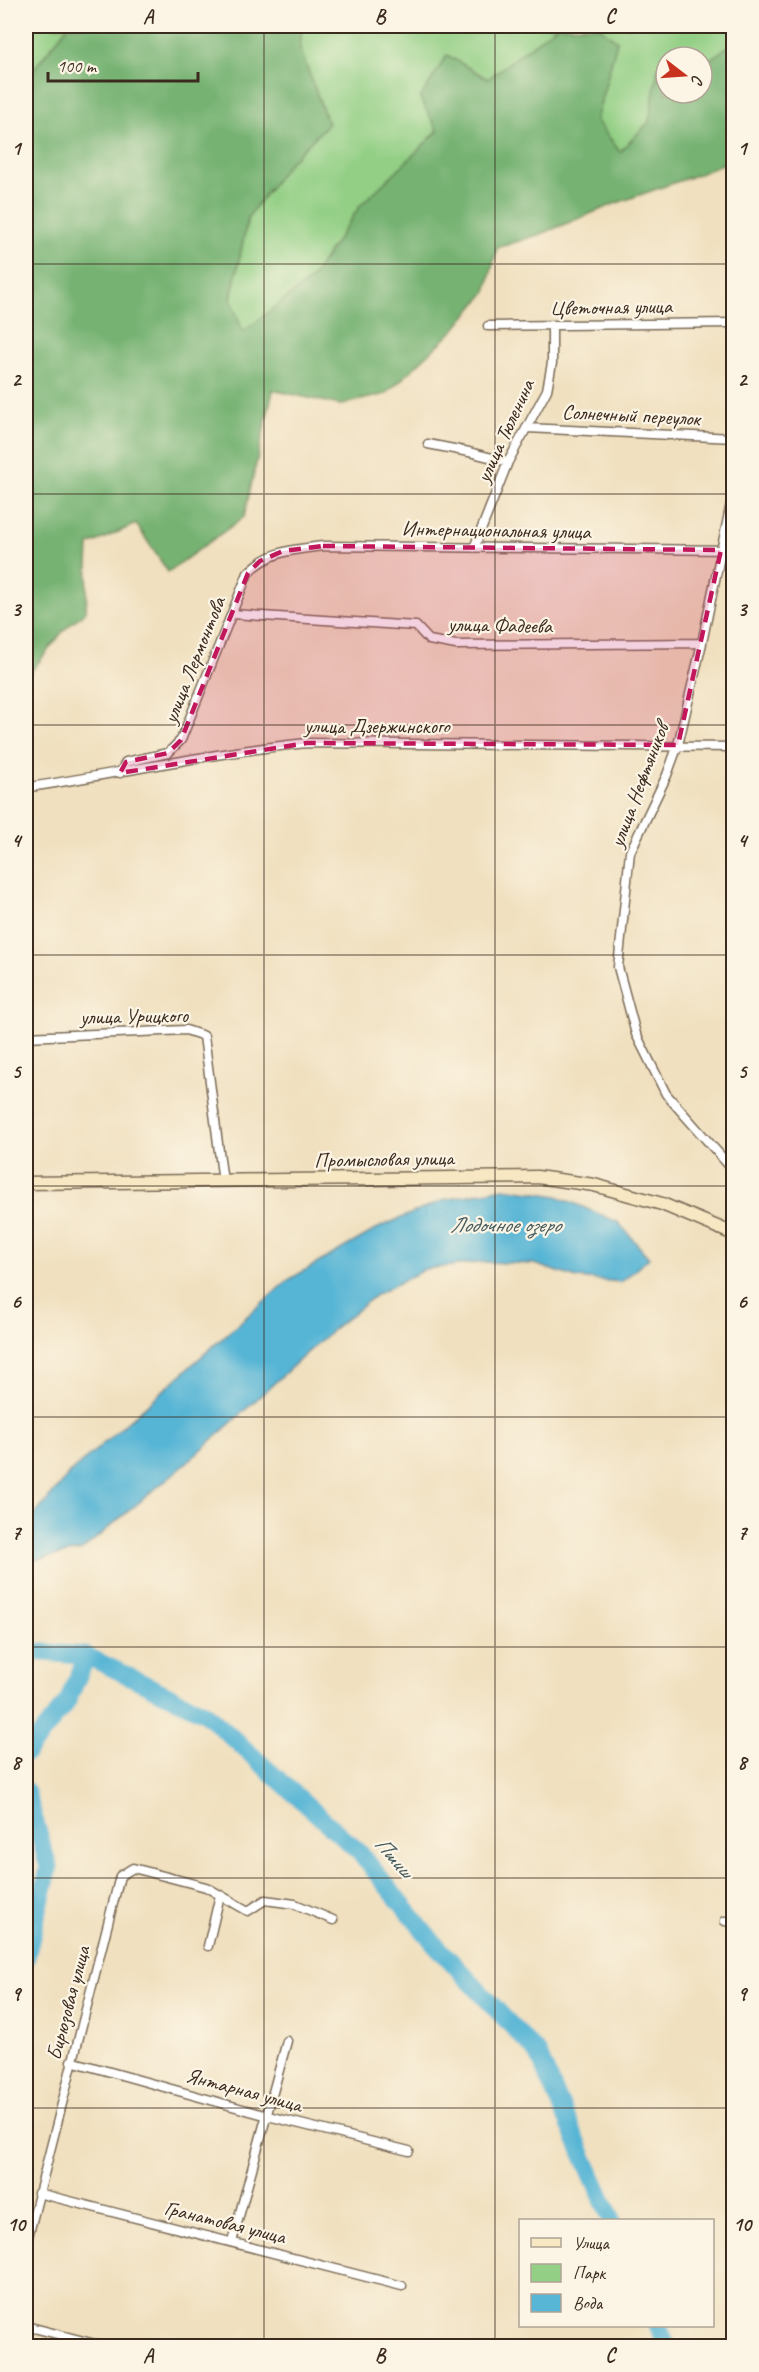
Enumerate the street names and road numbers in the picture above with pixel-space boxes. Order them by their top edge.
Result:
street label: Цветочная улица [550,293,674,321]
street label: улица Тюленина [469,374,541,488]
street label: Солнечный переулок [561,398,703,432]
street label: Интернациональная улица [401,515,593,545]
street label: улица Лермонтова [156,591,232,729]
street label: улица Фадеева [446,611,554,639]
street label: улица Дзержинского [302,713,451,739]
street label: улица Нефтяников [603,715,676,853]
street label: улица Урицкого [78,1002,190,1030]
street label: Промысловая улица [314,1145,456,1173]
street label: Бирюзовая улица [40,1942,96,2063]
street label: Янтарная улица [183,2062,307,2119]
street label: Гранатовая улица [162,2194,290,2250]

